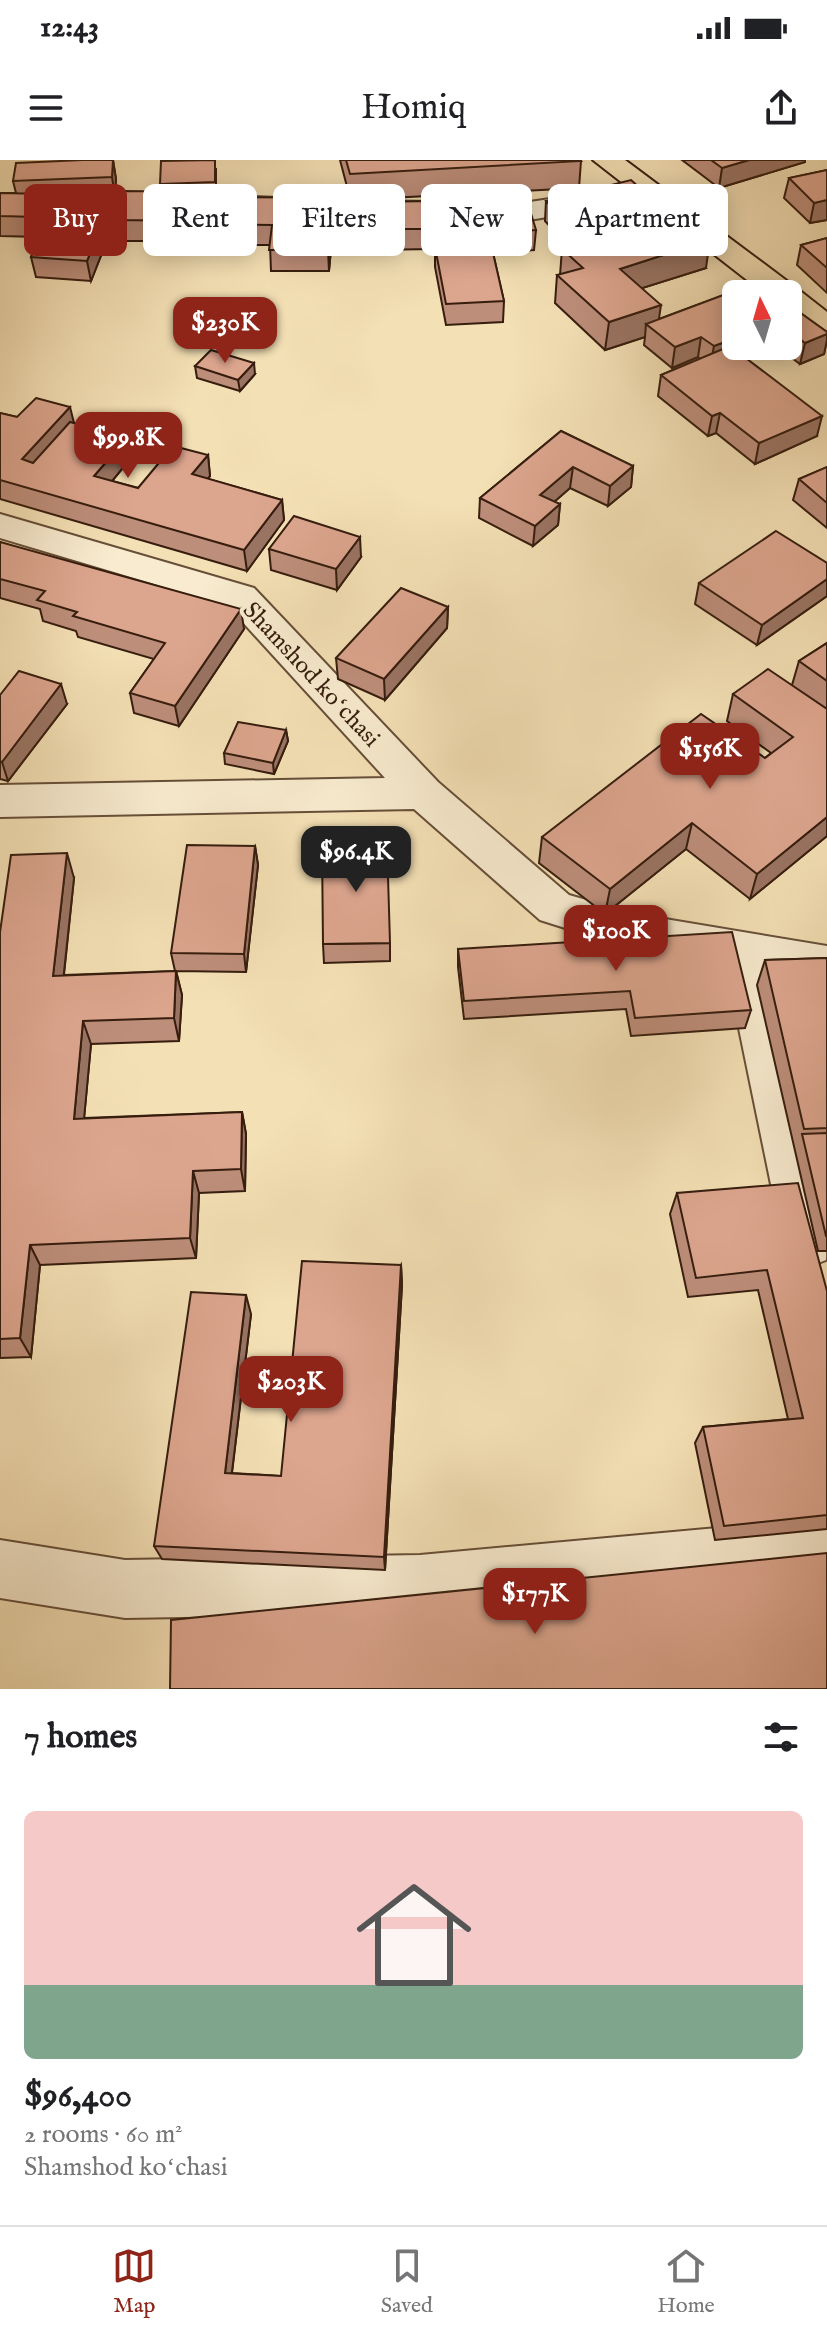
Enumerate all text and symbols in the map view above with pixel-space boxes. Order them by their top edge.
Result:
text: 12:43 [40,9,99,47]
text: Homiq [361,85,466,131]
icon: menu [24,86,68,130]
icon: share [759,86,803,130]
chip: Buy [24,184,127,256]
chip: Rent [143,184,257,256]
chip: Filters [273,184,405,256]
chip: New [421,184,532,256]
chip: Apartment [548,184,728,256]
north arrow [722,280,802,360]
map controls [722,280,802,360]
pin: $230K [169,297,281,365]
text: $230K [191,306,259,339]
pin: $99.8K [63,412,193,480]
text: $99.8K [92,421,164,454]
street label: Shamshod koʻchasi [235,596,386,754]
pin: $156K [654,723,766,791]
text: $156K [678,732,742,765]
pin: $96.4K [291,826,421,894]
text: $96.4K [319,835,393,868]
pin: $100K [560,905,672,973]
text: $100K [582,914,650,947]
pin: $203K [235,1356,347,1424]
text: $203K [257,1365,325,1398]
pin: $177K [479,1568,591,1636]
text: $177K [501,1577,569,1610]
icon: filters [759,1715,803,1759]
text: 7 homes [24,1716,137,1759]
icon: home [342,1863,486,2007]
text: $96,400 [24,2075,132,2118]
text: 2 rooms · 60 m² [24,2118,183,2151]
text: Shamshod koʻchasi [24,2151,228,2184]
tab: Map [112,2244,156,2320]
tab: Saved [381,2244,433,2320]
tab: Home [657,2244,715,2320]

